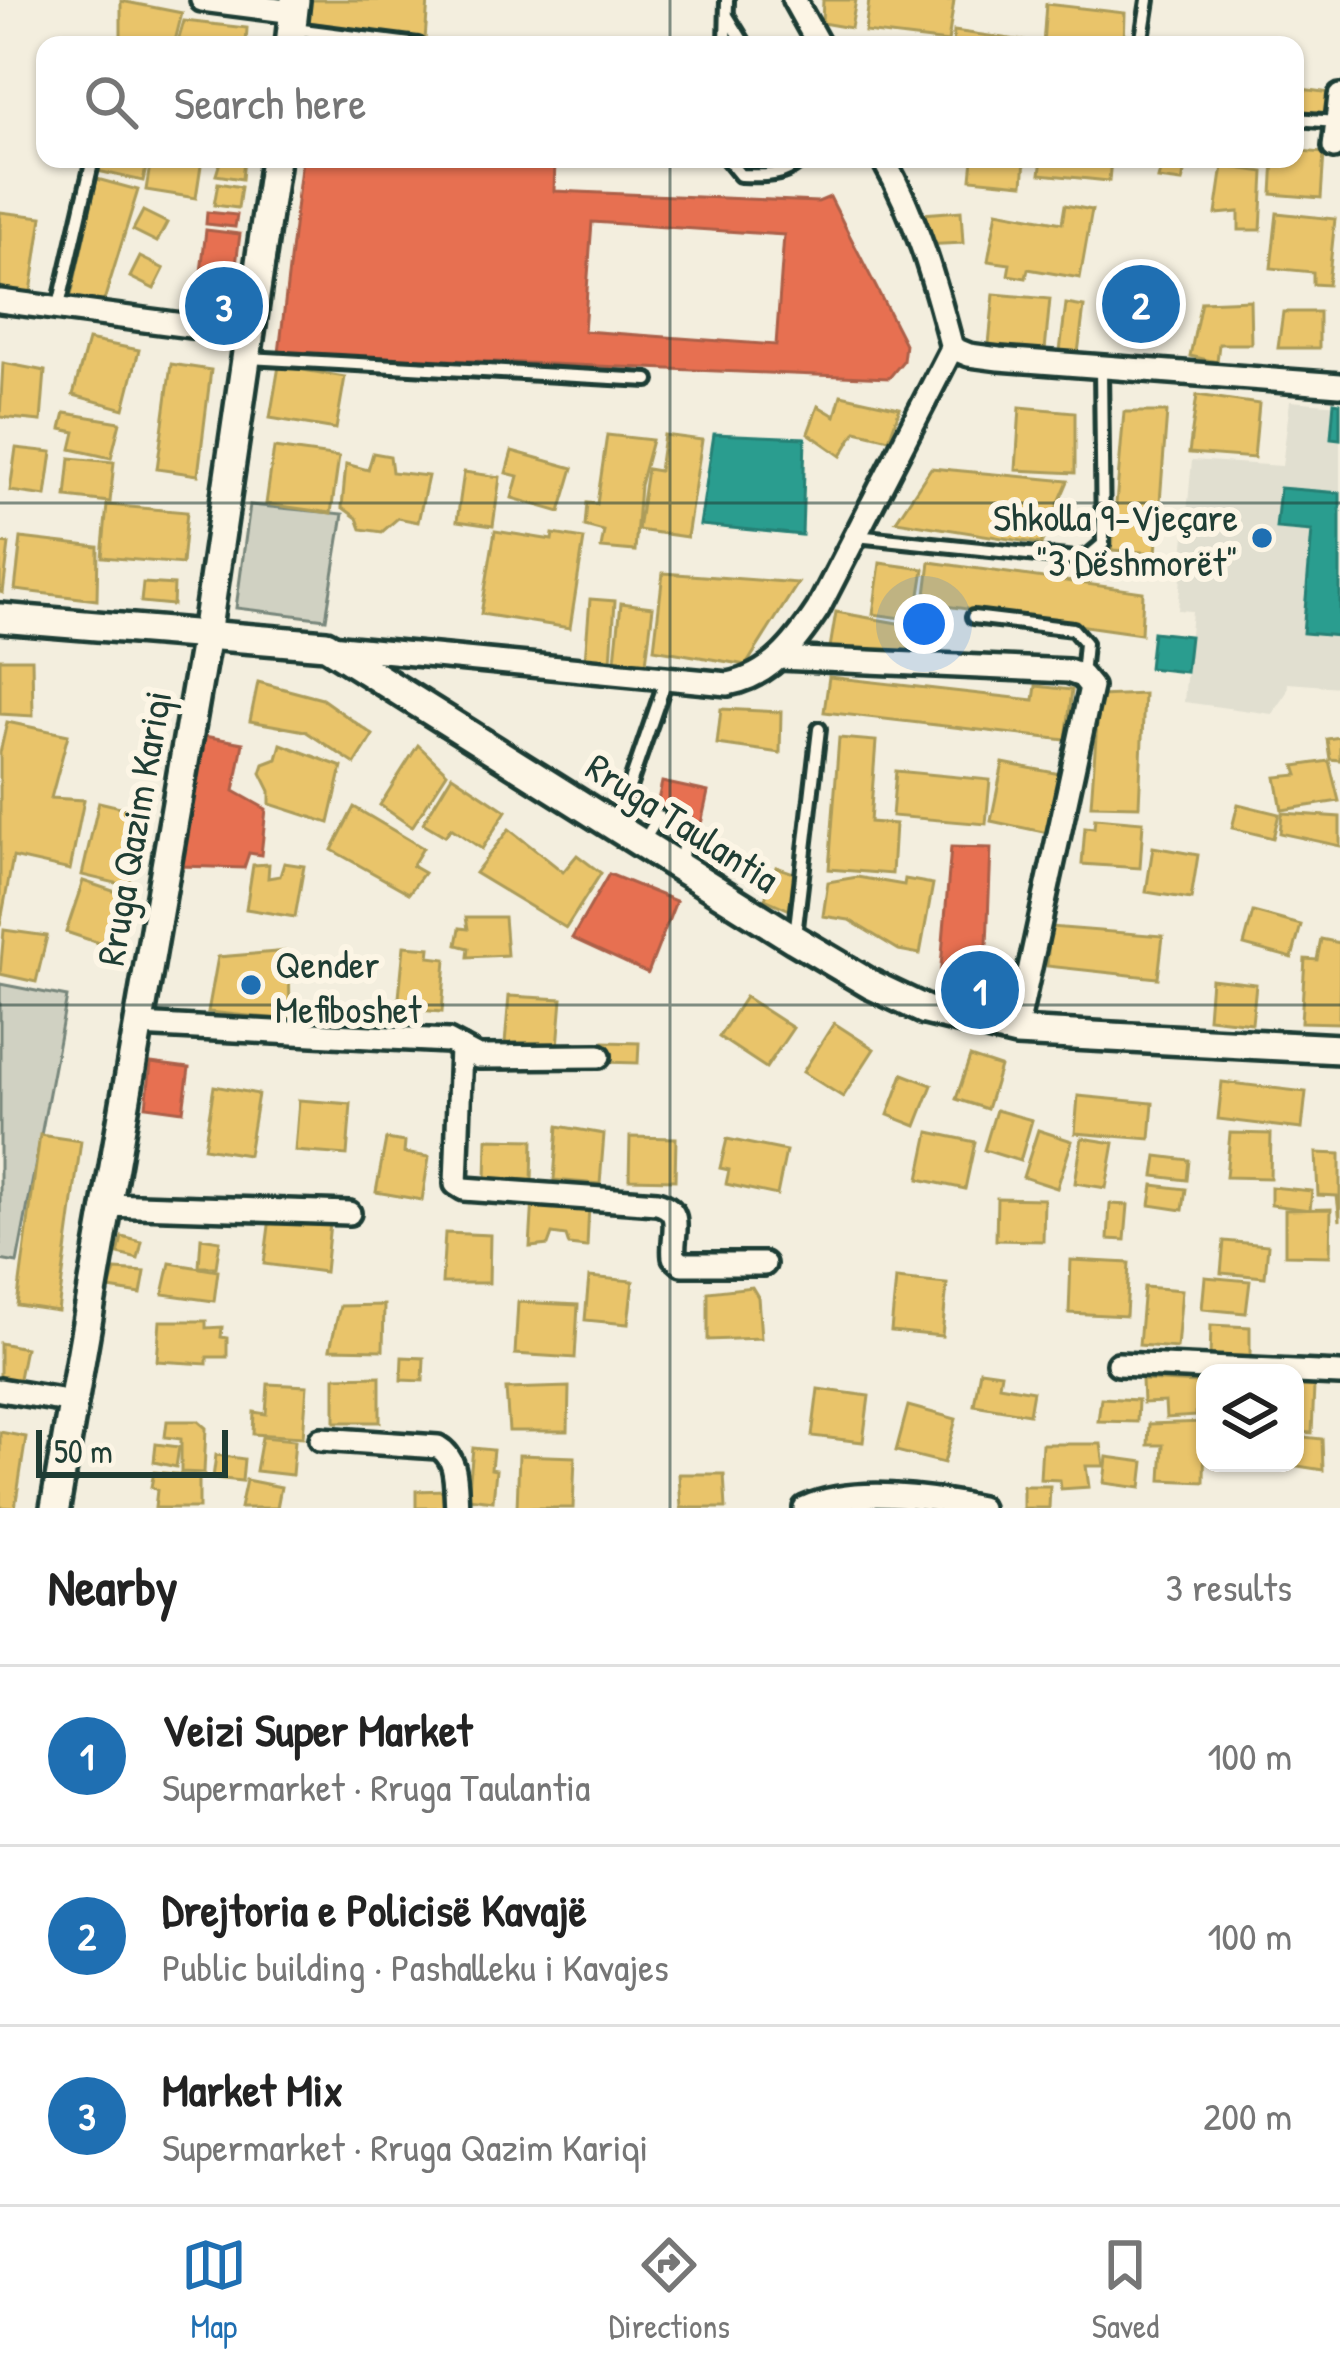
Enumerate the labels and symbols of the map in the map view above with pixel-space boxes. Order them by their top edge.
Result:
pin: 2 [1102,259,1180,349]
pin: 3 [185,261,263,351]
place label: Shkolla 9-Vjeçare "3 Dëshmorët" [993,490,1238,588]
marker: Shkolla 9-Vjeçare "3 Dëshmorët" [1249,525,1275,551]
your location [894,594,954,654]
street label: Rruga Qazim Kariqi [83,687,183,969]
street label: Rruga Taulantia [576,740,790,904]
place label: Qender Mefiboshet [275,937,422,1035]
pin: 1 [941,945,1019,1035]
marker: Qender Mefiboshet [238,972,264,998]
scale bar [36,1424,228,1477]

